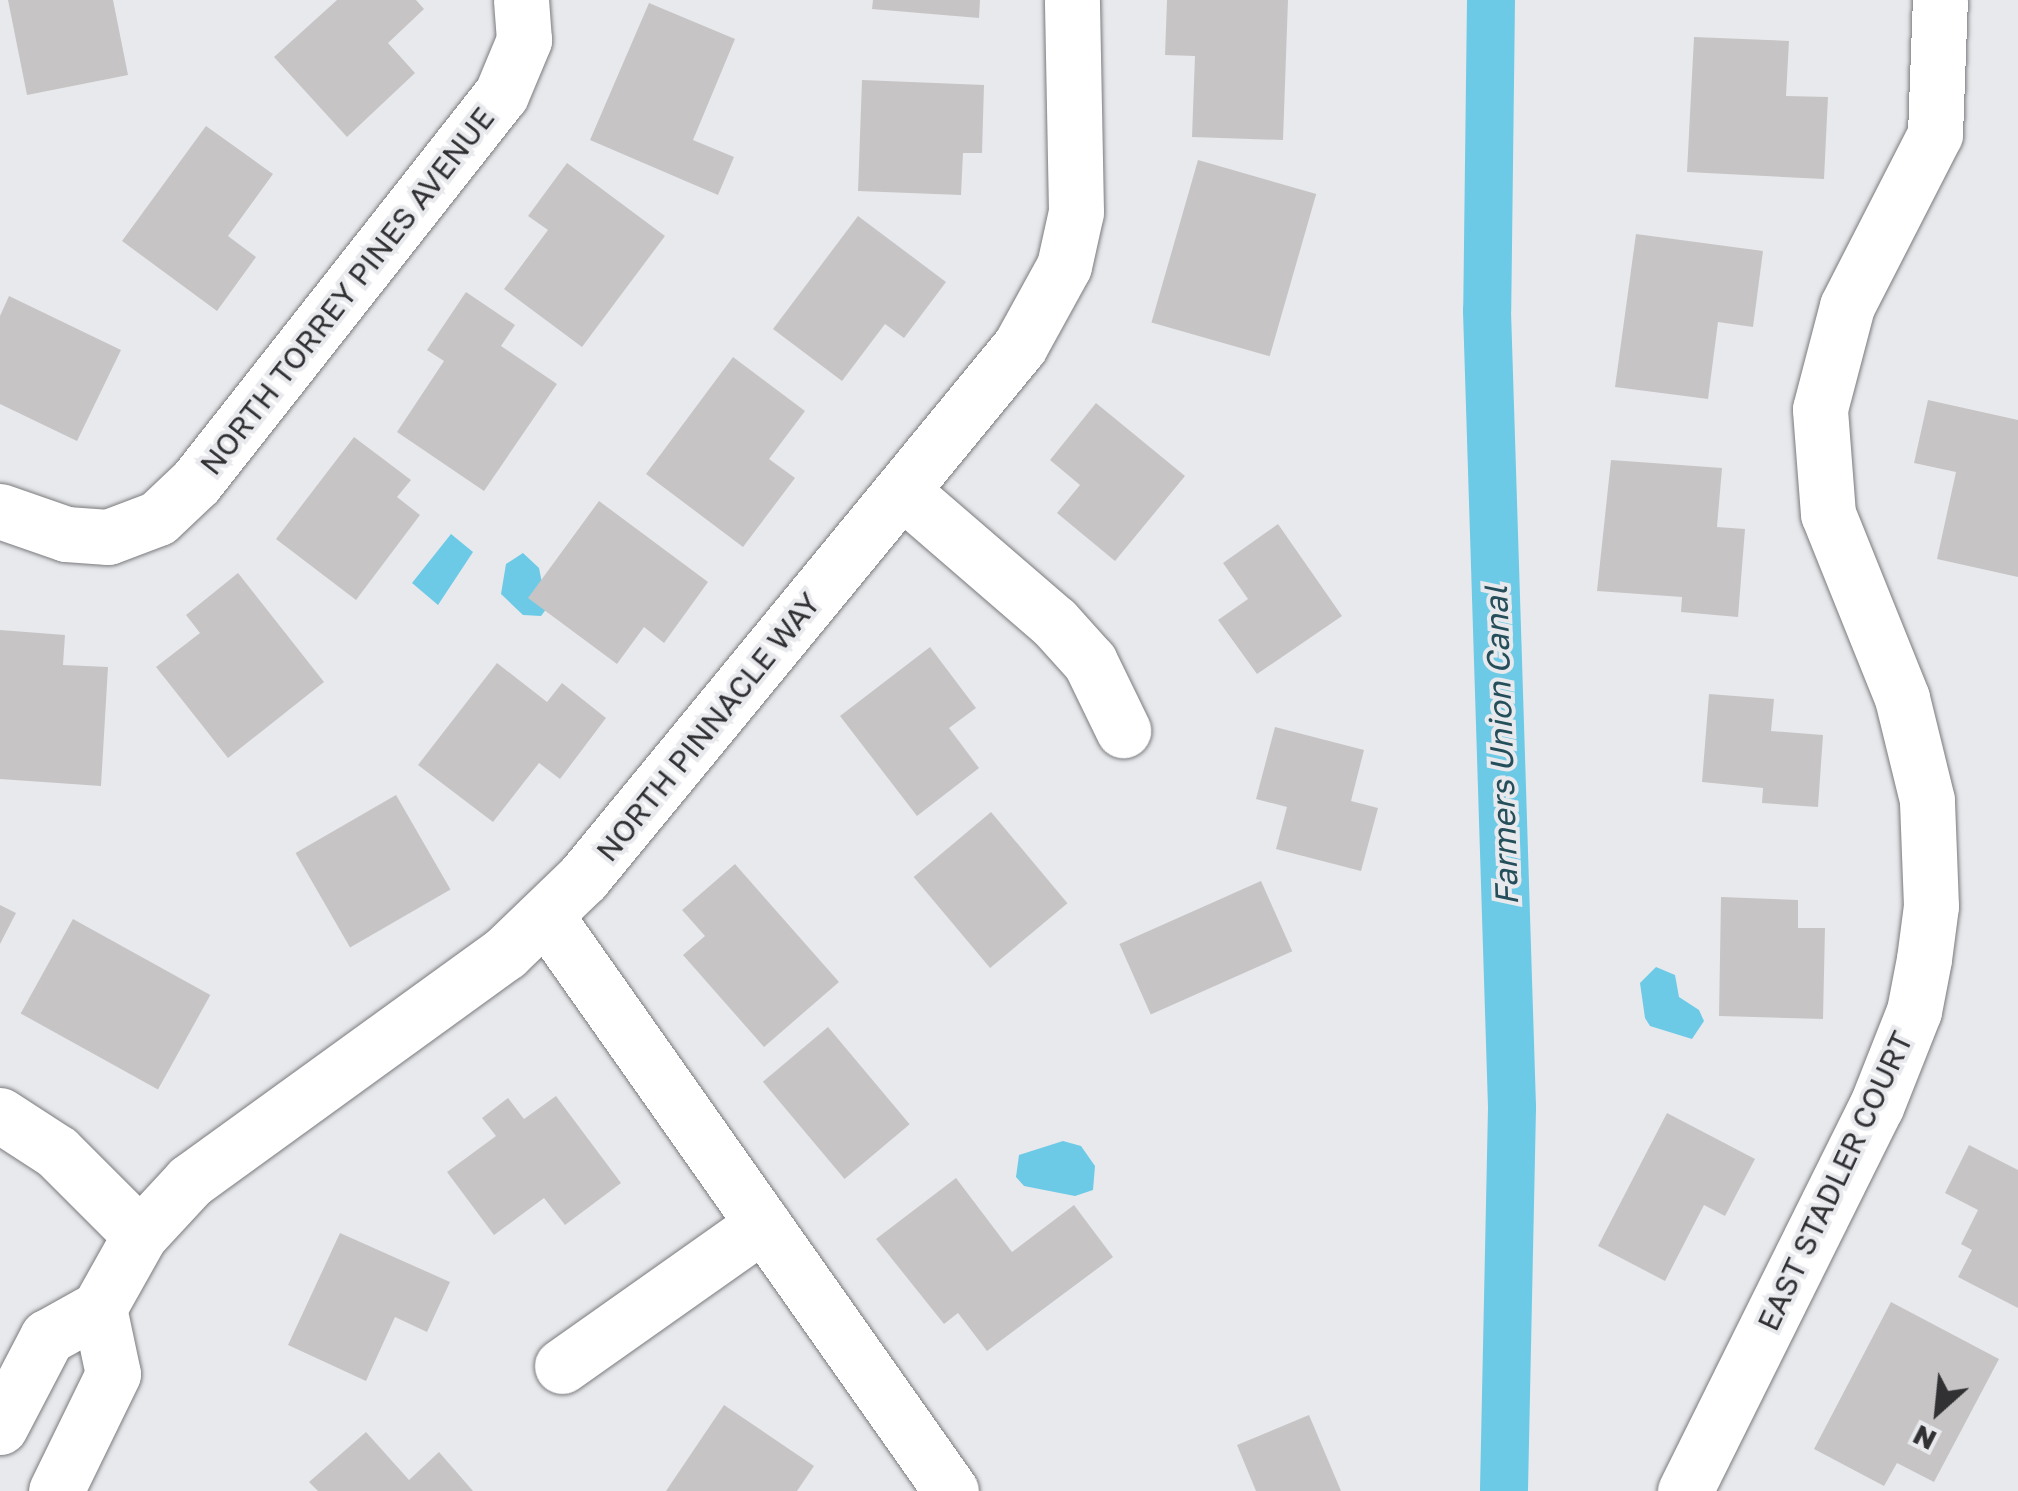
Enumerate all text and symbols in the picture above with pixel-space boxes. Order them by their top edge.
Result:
street label: NORTH TORREY PINES AVENUE [192,100,502,482]
street label: NORTH PINNACLE WAY [589,586,827,868]
water label: Farmers Union Canal [1476,586,1526,906]
street label: EAST STADLER COURT [1750,1026,1920,1336]
north arrow [1888,1361,1988,1461]
text: N [1907,1419,1941,1458]

